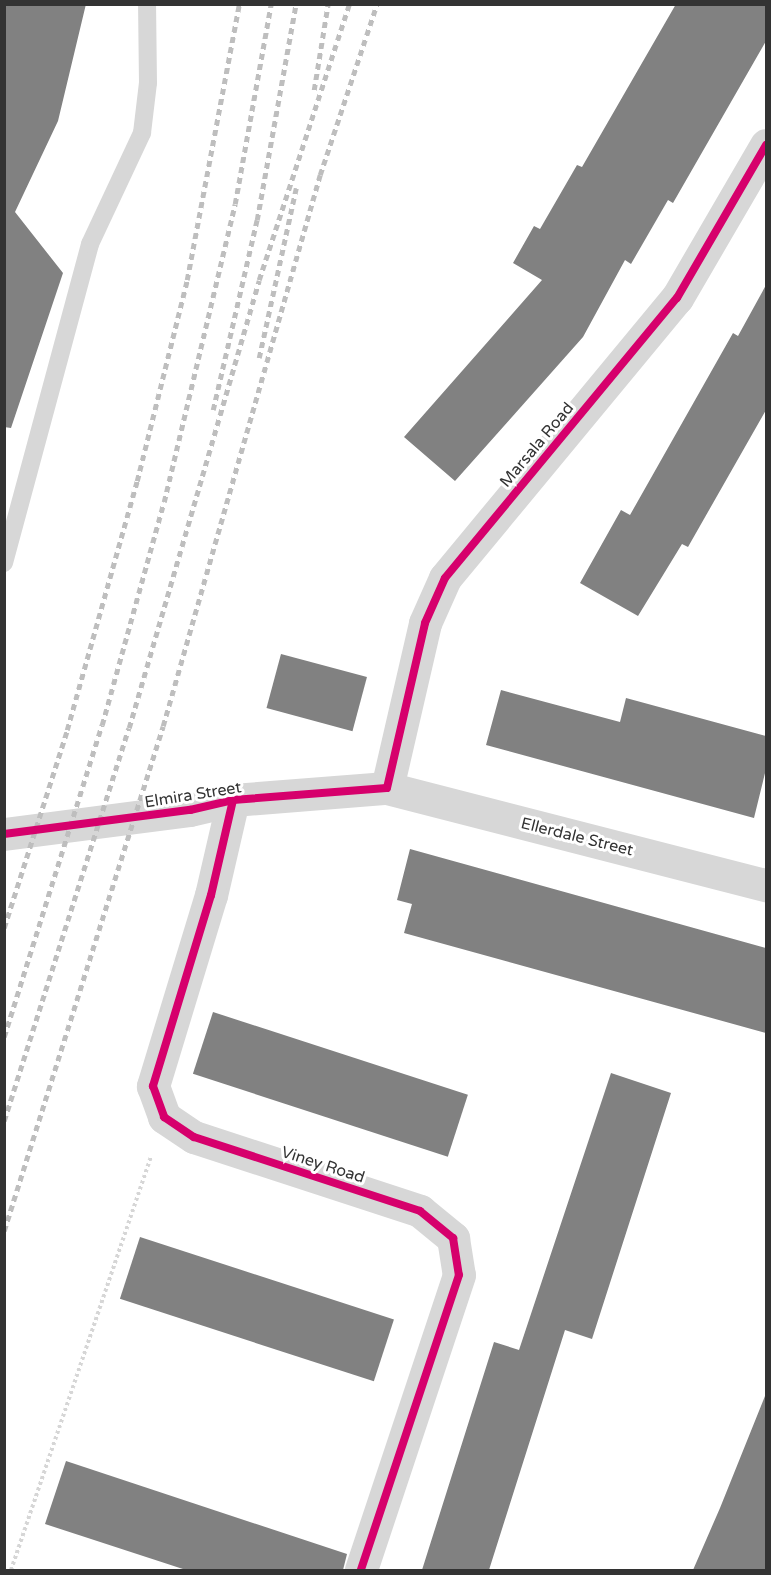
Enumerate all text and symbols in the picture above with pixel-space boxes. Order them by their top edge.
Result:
street label: Marsala Road [496,399,578,491]
street label: Elmira Street [143,778,243,812]
street label: Ellerdale Street [519,814,635,860]
street label: Viney Road [279,1142,367,1188]

